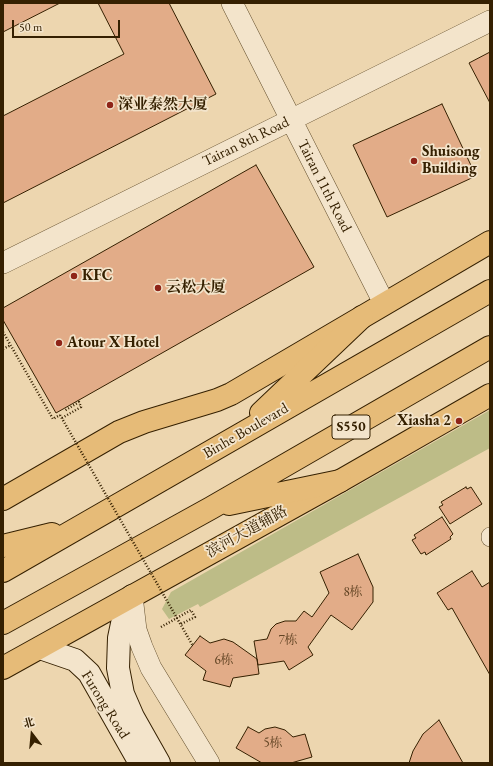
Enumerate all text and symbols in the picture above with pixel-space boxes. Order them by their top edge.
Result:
scale bar [14,12,122,38]
text: 50 m [19,19,42,35]
place label: 深业泰然大厦 [118,96,208,114]
marker: 深业泰然大厦 [105,100,115,110]
street label: Tairan 8th Road [200,113,292,171]
street label: Tairan 11th Road [293,137,355,235]
place label: Shuisong Building [422,143,479,178]
marker: Shuisong Building [409,156,419,166]
place label: KFC [82,267,112,285]
marker: KFC [69,271,79,281]
place label: 云松大厦 [166,279,226,297]
marker: 云松大厦 [153,283,163,293]
place label: Atour X Hotel [67,334,159,352]
marker: Atour X Hotel [54,338,64,348]
street label: Binhe Boulevard [200,399,292,463]
place label: Xiasha 2 [397,412,451,430]
road number: S550 [332,415,370,439]
marker: Xiasha 2 [454,416,464,426]
street label: 滨河大道辅路 [203,502,291,562]
house number: 8栋 [343,584,363,600]
house number: 7栋 [278,632,298,648]
house number: 6栋 [214,652,234,668]
street label: Furong Road [77,668,133,742]
north arrow [12,714,52,754]
text: 北 [21,714,36,731]
house number: 5栋 [263,735,283,751]

